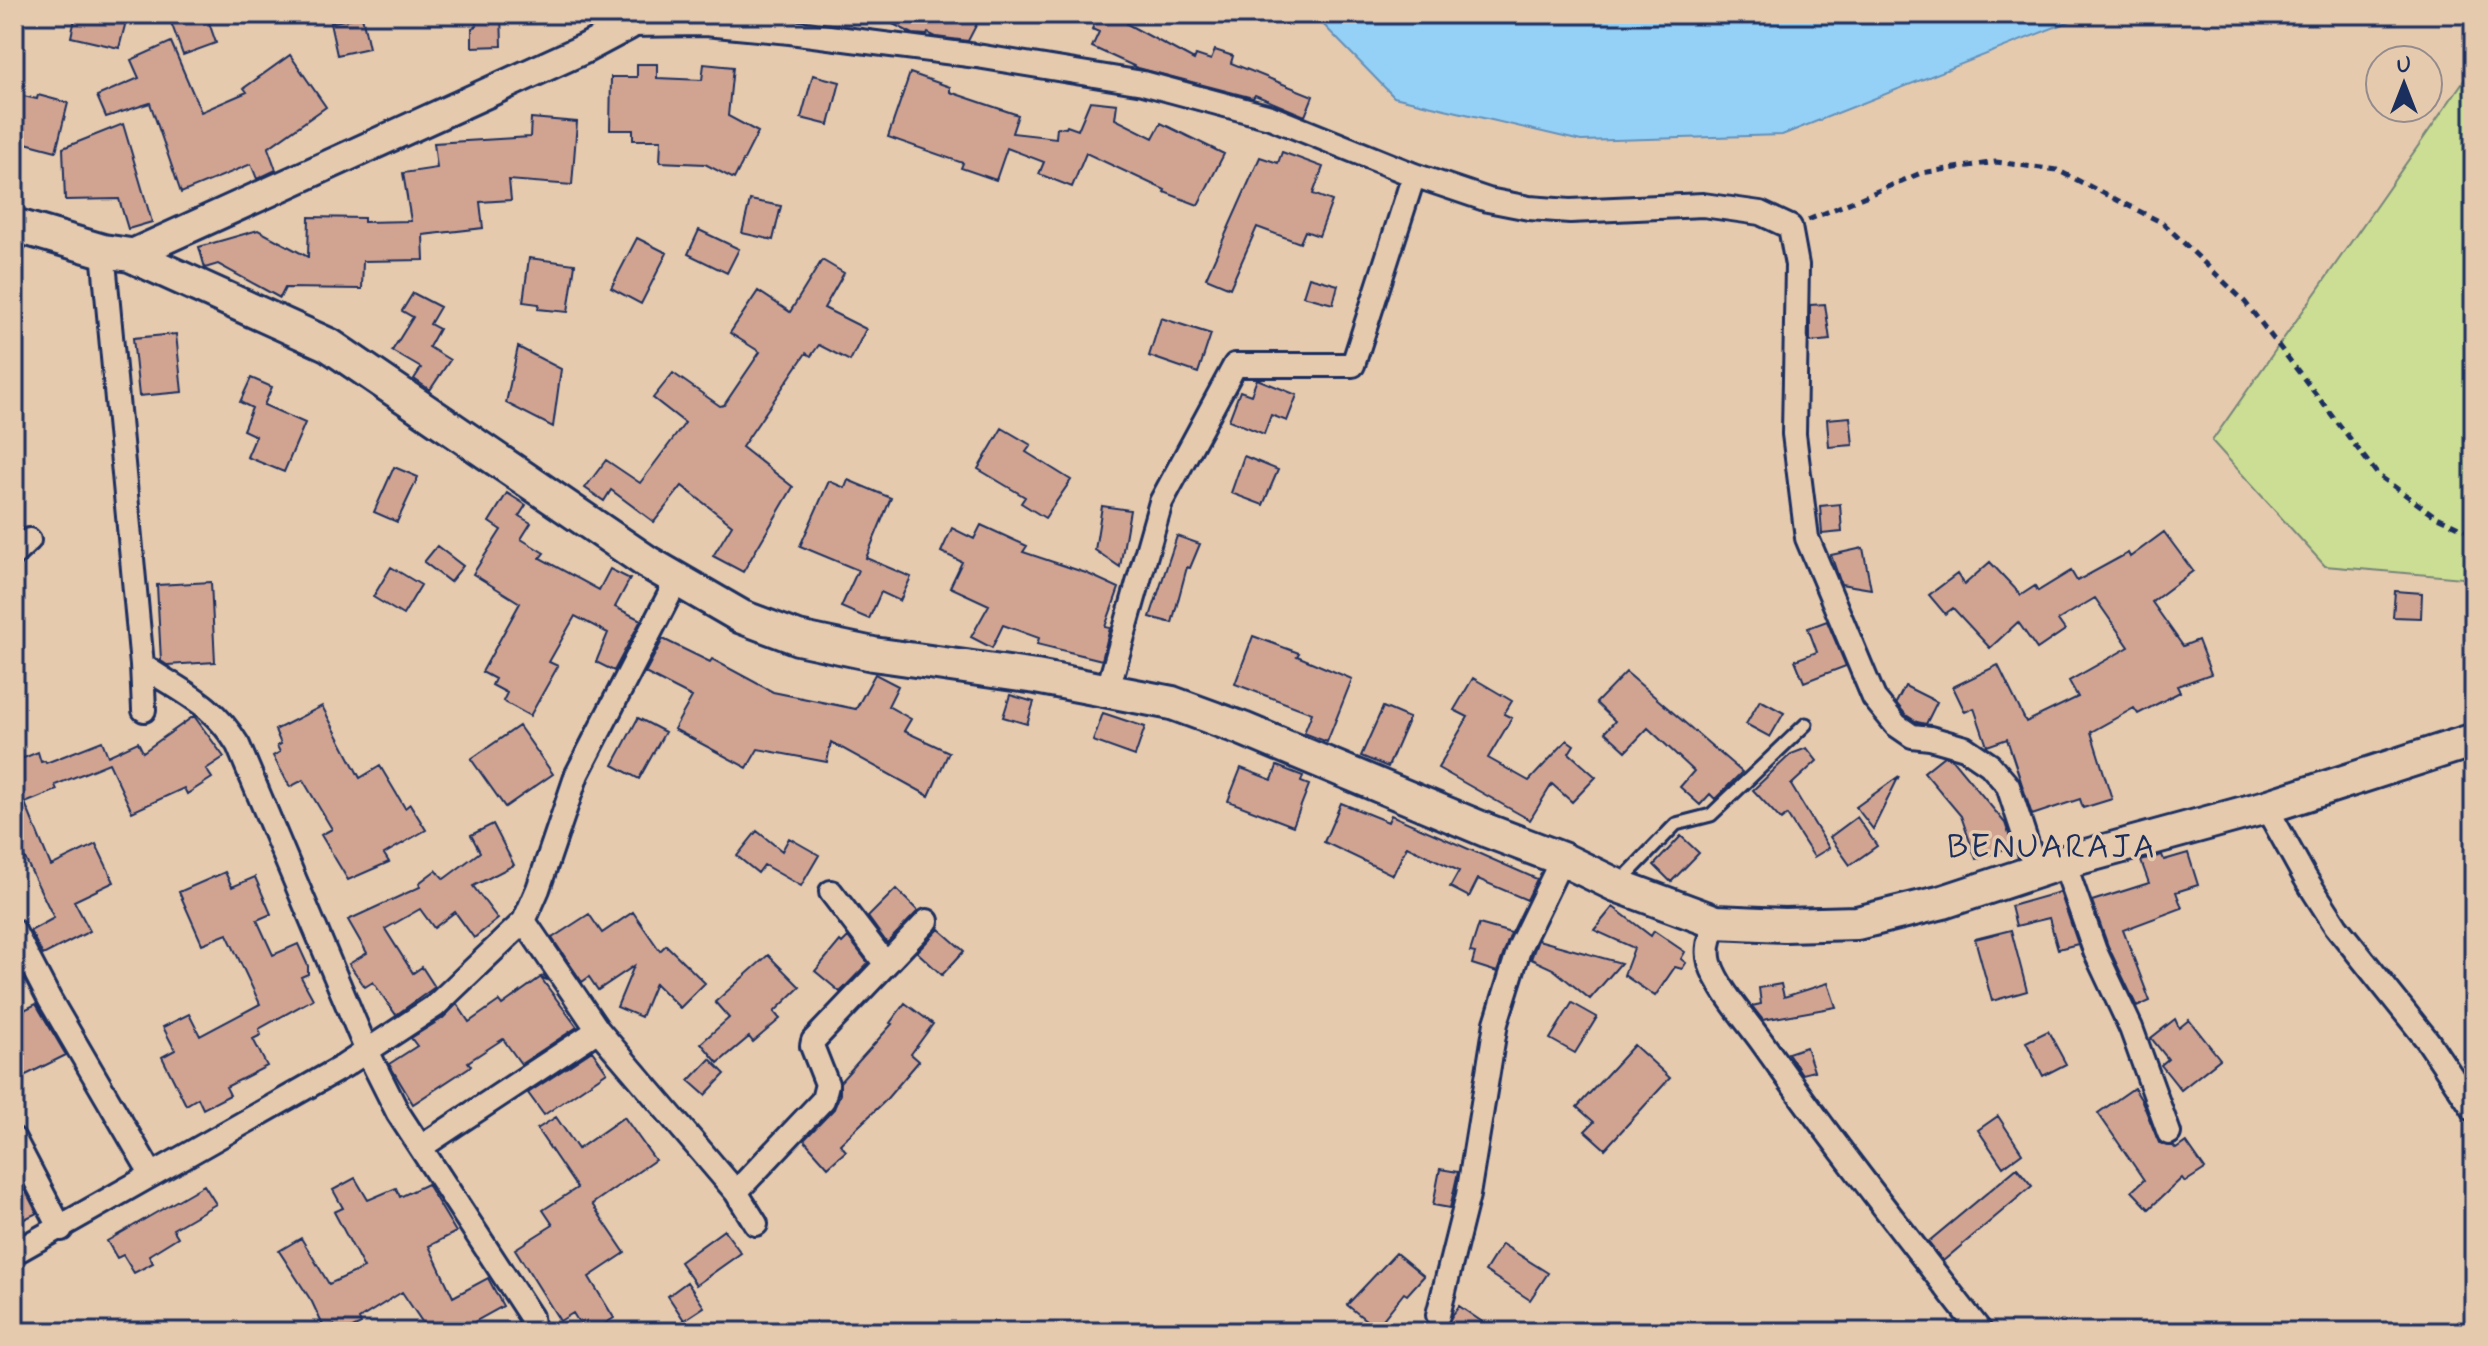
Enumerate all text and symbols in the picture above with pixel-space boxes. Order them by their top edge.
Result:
north arrow [2364,44,2444,124]
text: U [2397,52,2411,80]
district label: BENUARAJA [1947,825,2157,870]

